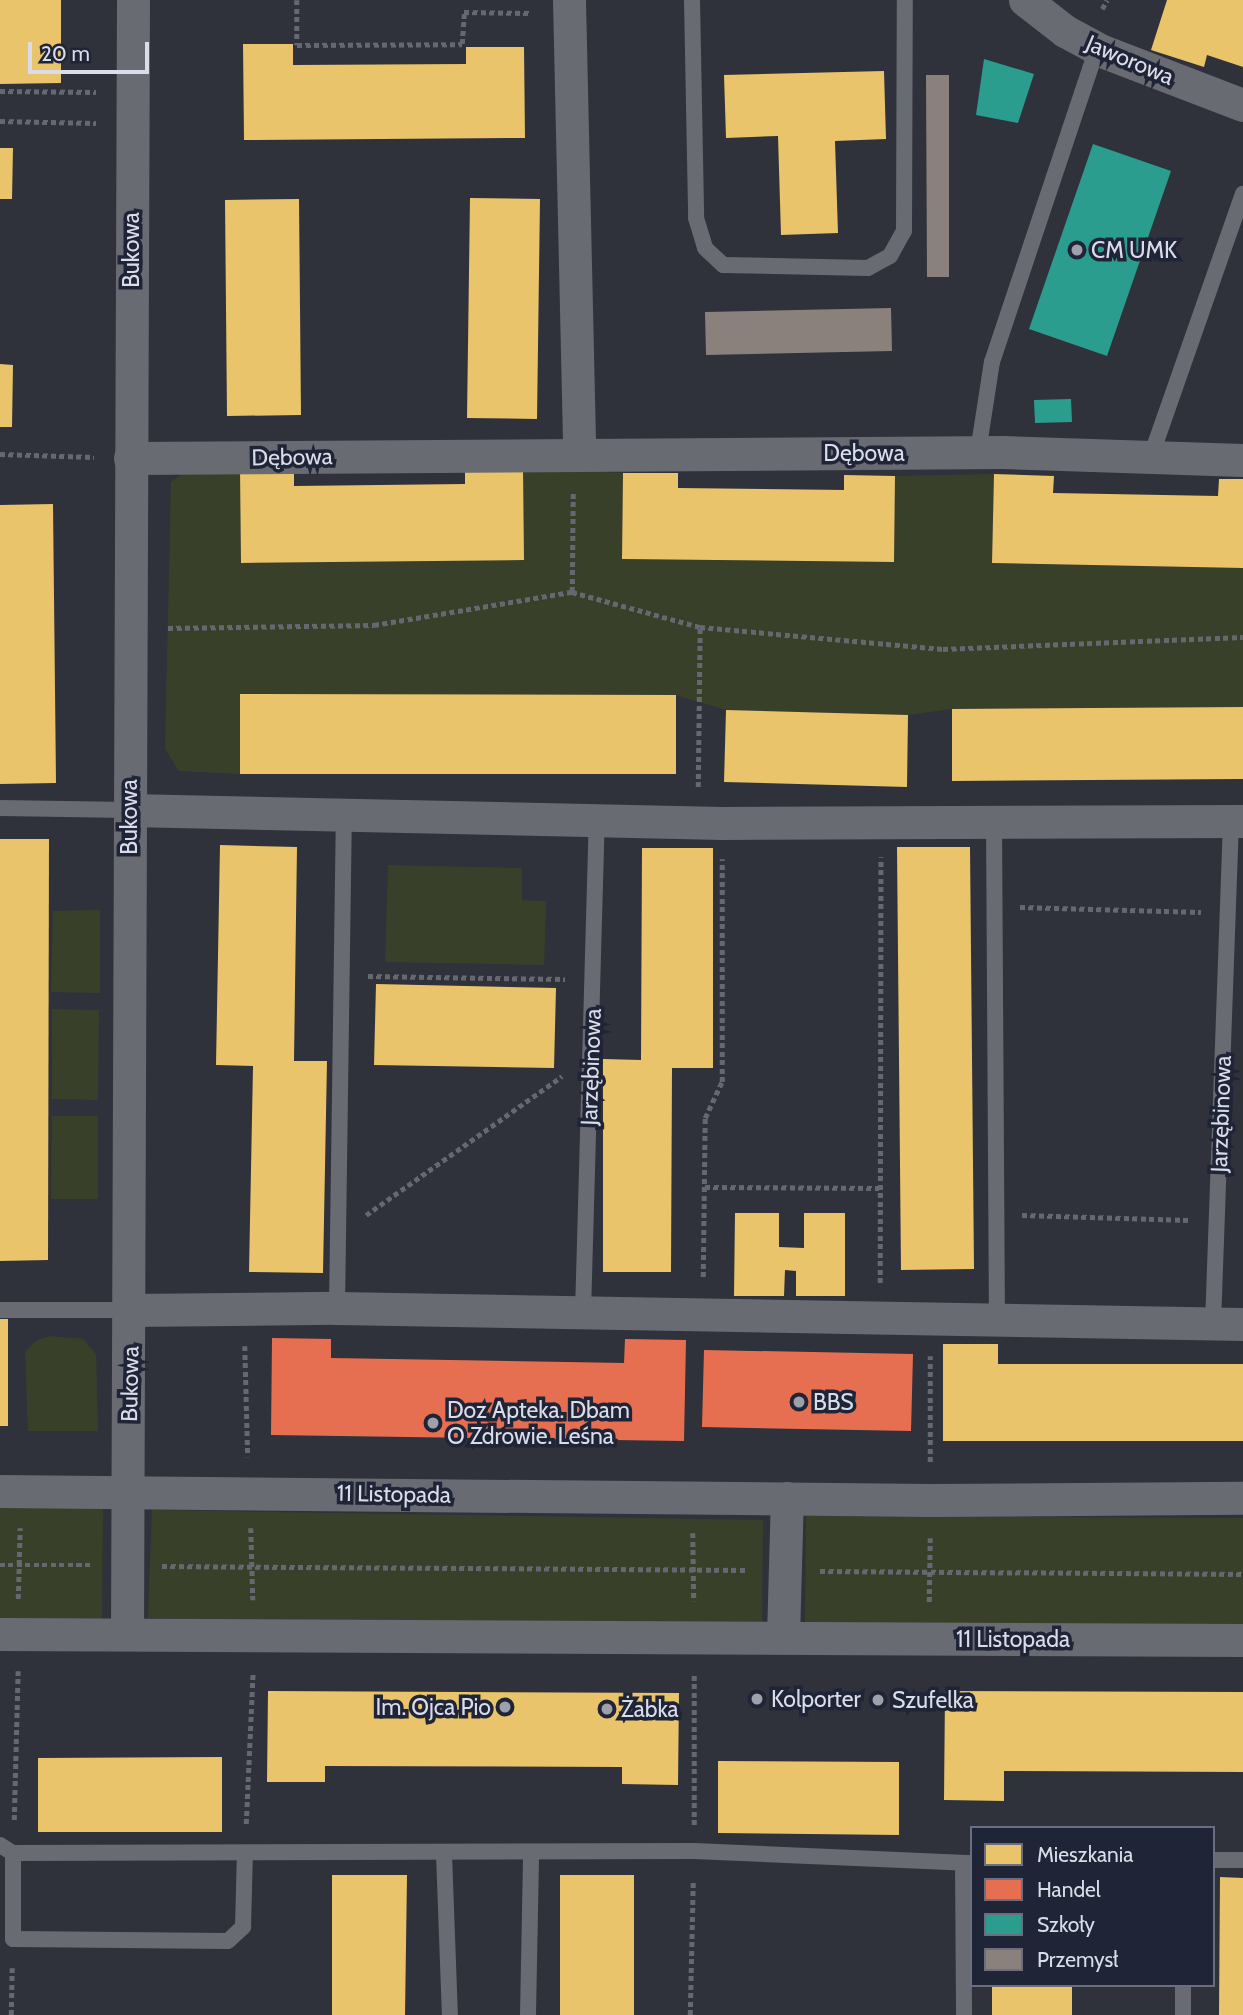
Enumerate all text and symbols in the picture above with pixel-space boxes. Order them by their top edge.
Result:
scale bar [32,28,152,72]
street label: Jaworowa [1082,29,1178,91]
text: 20 m [41,41,90,66]
street label: Bukowa [117,212,145,288]
place label: CM UMK [1091,236,1177,264]
marker: CM UMK [1069,242,1085,258]
street label: Dębowa [823,439,905,467]
street label: Dębowa [251,442,333,472]
street label: Bukowa [115,779,143,855]
street label: Jarzębinowa [575,1008,607,1126]
street label: Jarzębinowa [1205,1055,1237,1173]
street label: Bukowa [116,1346,144,1422]
place label: BBS [813,1388,854,1416]
marker: BBS [791,1394,807,1410]
place label: Doz Apteka. Dbam O Zdrowie. Leśna [447,1396,630,1450]
marker: Doz Apteka. Dbam O Zdrowie. Leśna [425,1415,441,1431]
street label: 11 Listopada [337,1479,451,1509]
street label: 11 Listopada [956,1625,1070,1653]
place label: Kolporter [771,1685,861,1713]
place label: Szufelka [892,1686,974,1714]
marker: Kolporter [749,1691,765,1707]
marker: Szufelka [870,1692,886,1708]
place label: Im. Ojca Pio [376,1693,491,1721]
place label: Żabka [621,1695,679,1723]
marker: Im. Ojca Pio [497,1699,513,1715]
marker: Żabka [599,1701,615,1717]
legend [970,1826,1215,1987]
text: Mieszkania [1037,1842,1133,1867]
text: Handel [1037,1877,1101,1902]
text: Szkoły [1037,1912,1095,1937]
text: Przemysł [1037,1947,1118,1972]

